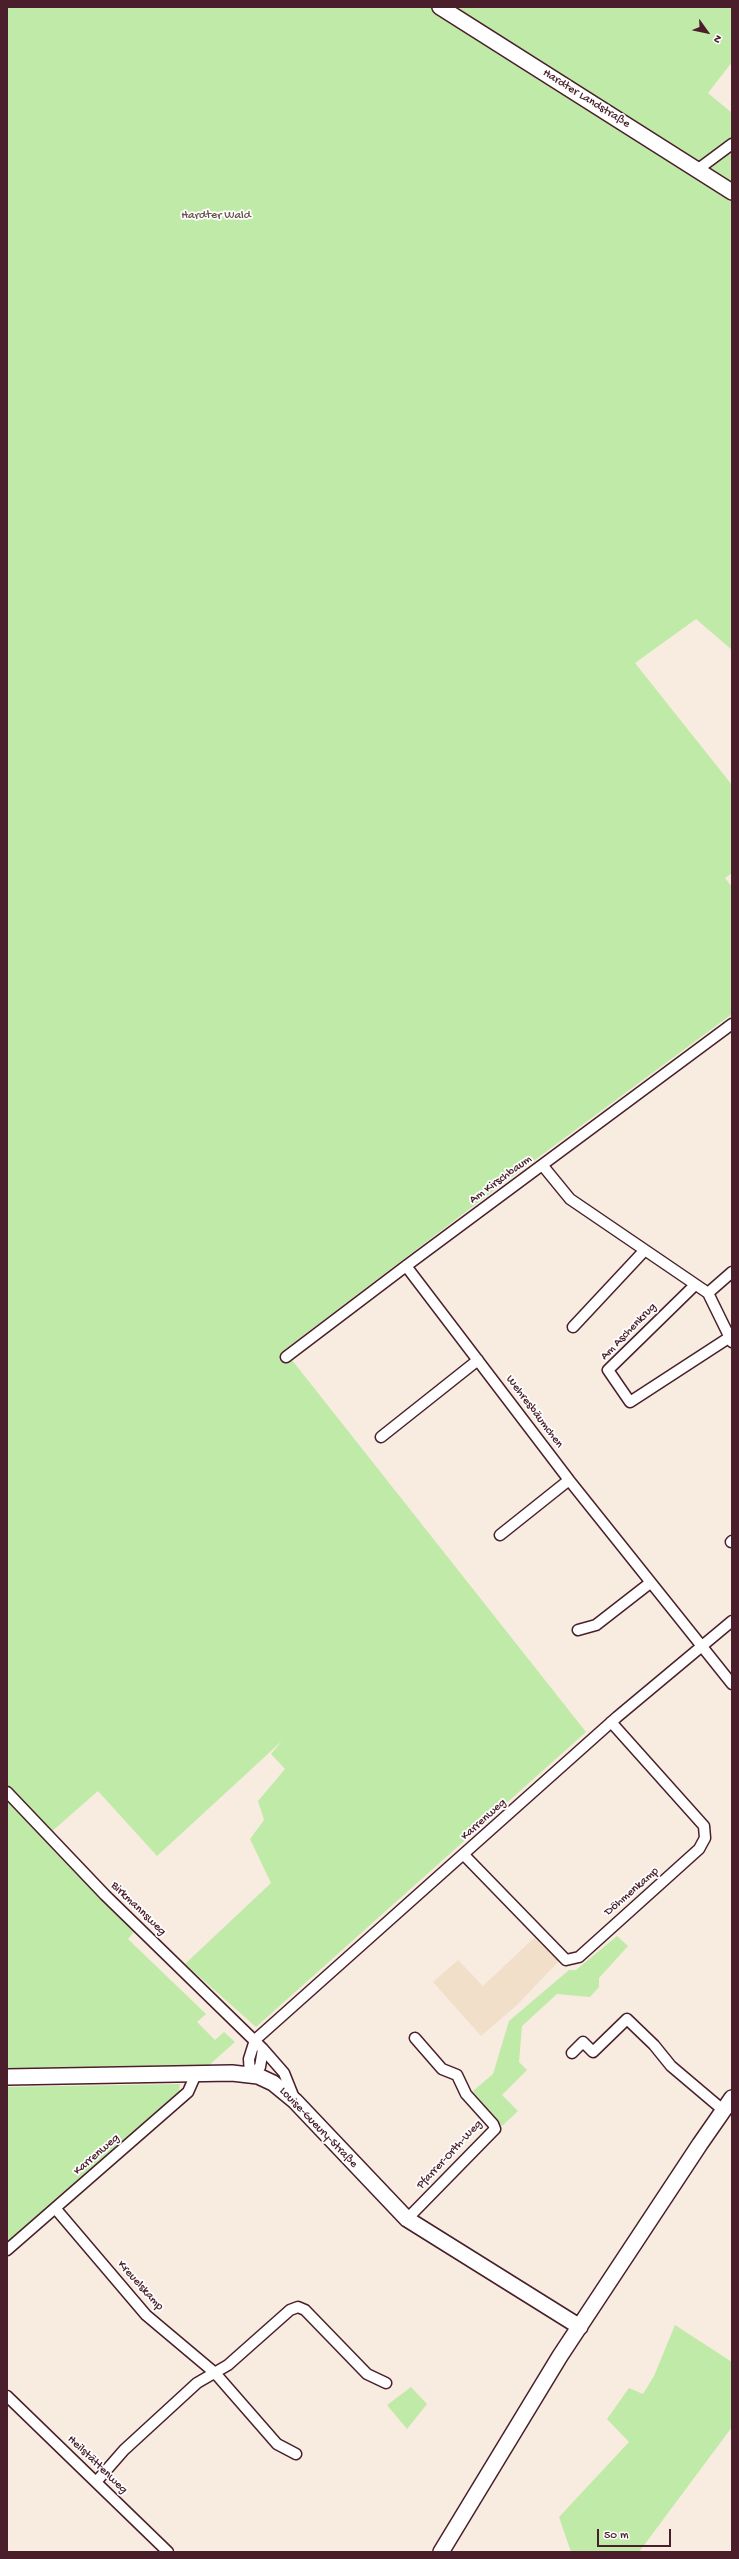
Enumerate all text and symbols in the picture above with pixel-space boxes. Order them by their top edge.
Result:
north arrow [687,12,727,52]
text: N [710,32,724,45]
street label: Hardter Landstraße [540,66,632,132]
park label: Hardter Wald [181,209,251,223]
street label: Am Kirschbaum [467,1152,535,1208]
street label: Am Aschenkrug [598,1300,660,1364]
street label: Wehresbäumchen [502,1373,566,1451]
street label: Karrenweg [458,1796,510,1844]
street label: Döhmenkamp [602,1864,662,1920]
street label: Birkmannsweg [107,1879,169,1939]
street label: Louise-Gueury-Straße [276,2084,360,2172]
street label: Pfarrer-Orth-Weg [414,2117,486,2193]
street label: Karrenweg [71,2131,123,2179]
street label: Kreuelskamp [114,2258,166,2314]
street label: Heilstättenweg [64,2433,130,2497]
scale bar [599,2521,673,2547]
text: 50 m [604,2529,629,2543]

